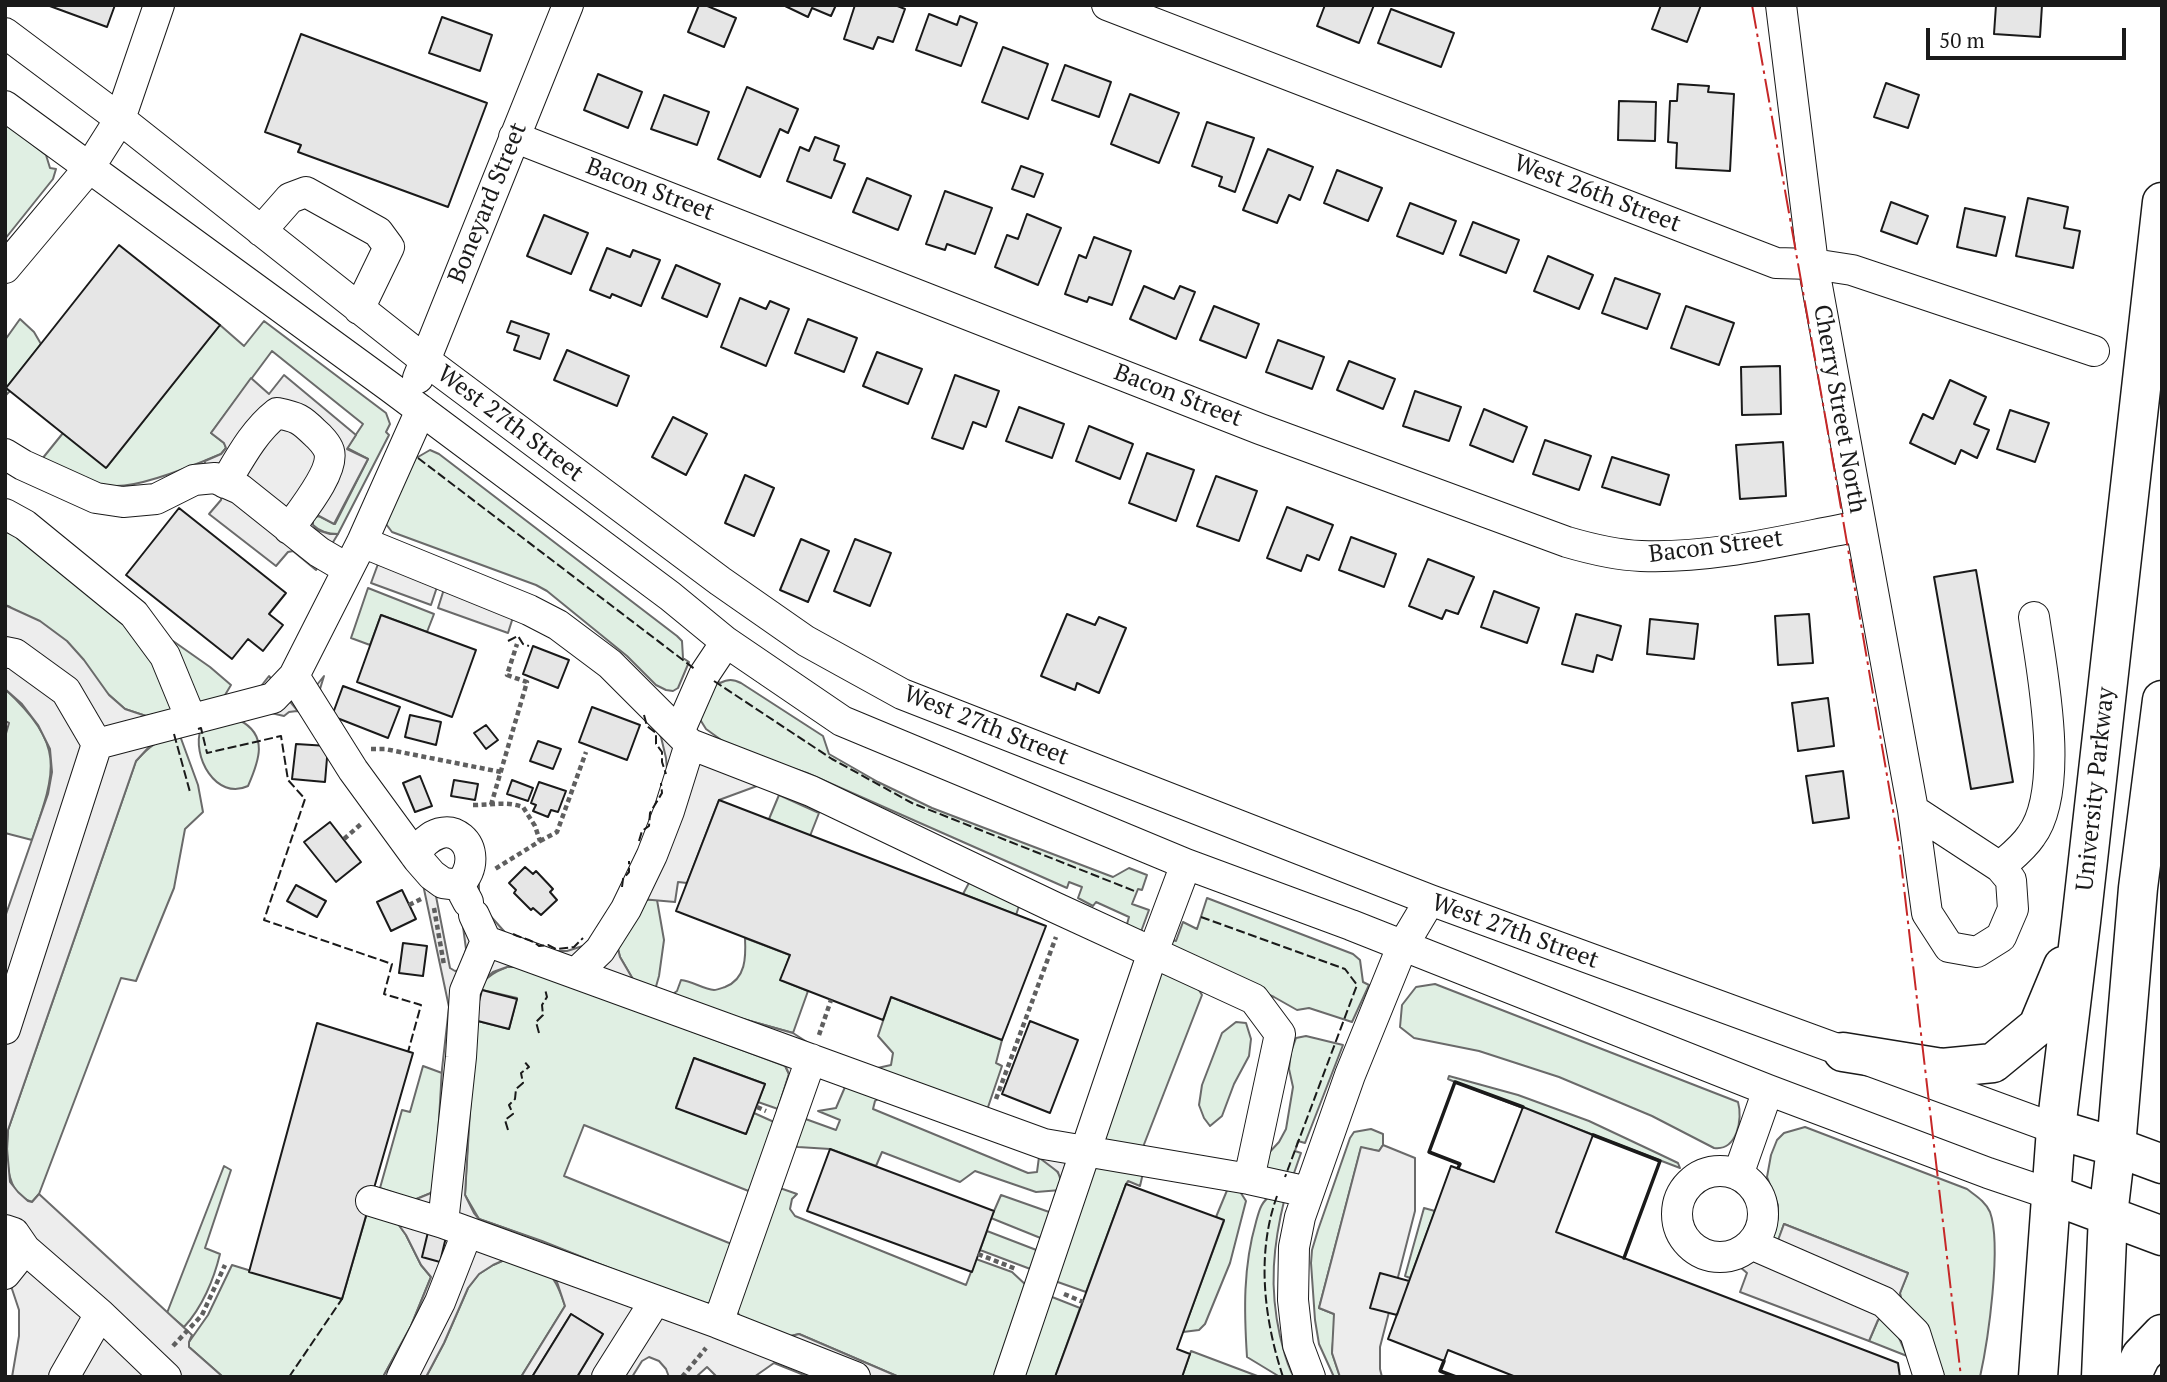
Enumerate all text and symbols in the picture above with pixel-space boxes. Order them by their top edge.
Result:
scale bar [1929,14,2128,58]
text: 50 m [1939,26,1985,54]
street label: Boneyard Street [443,119,533,287]
street label: West 26th Street [1509,149,1685,239]
street label: Bacon Street [582,152,718,228]
street label: Cherry Street North [1806,302,1872,516]
street label: Bacon Street [1110,358,1246,434]
street label: West 27th Street [431,360,589,488]
street label: Bacon Street [1647,524,1785,570]
street label: West 27th Street [899,680,1073,772]
street label: University Parkway [2071,686,2121,892]
street label: West 27th Street [1428,888,1602,976]

